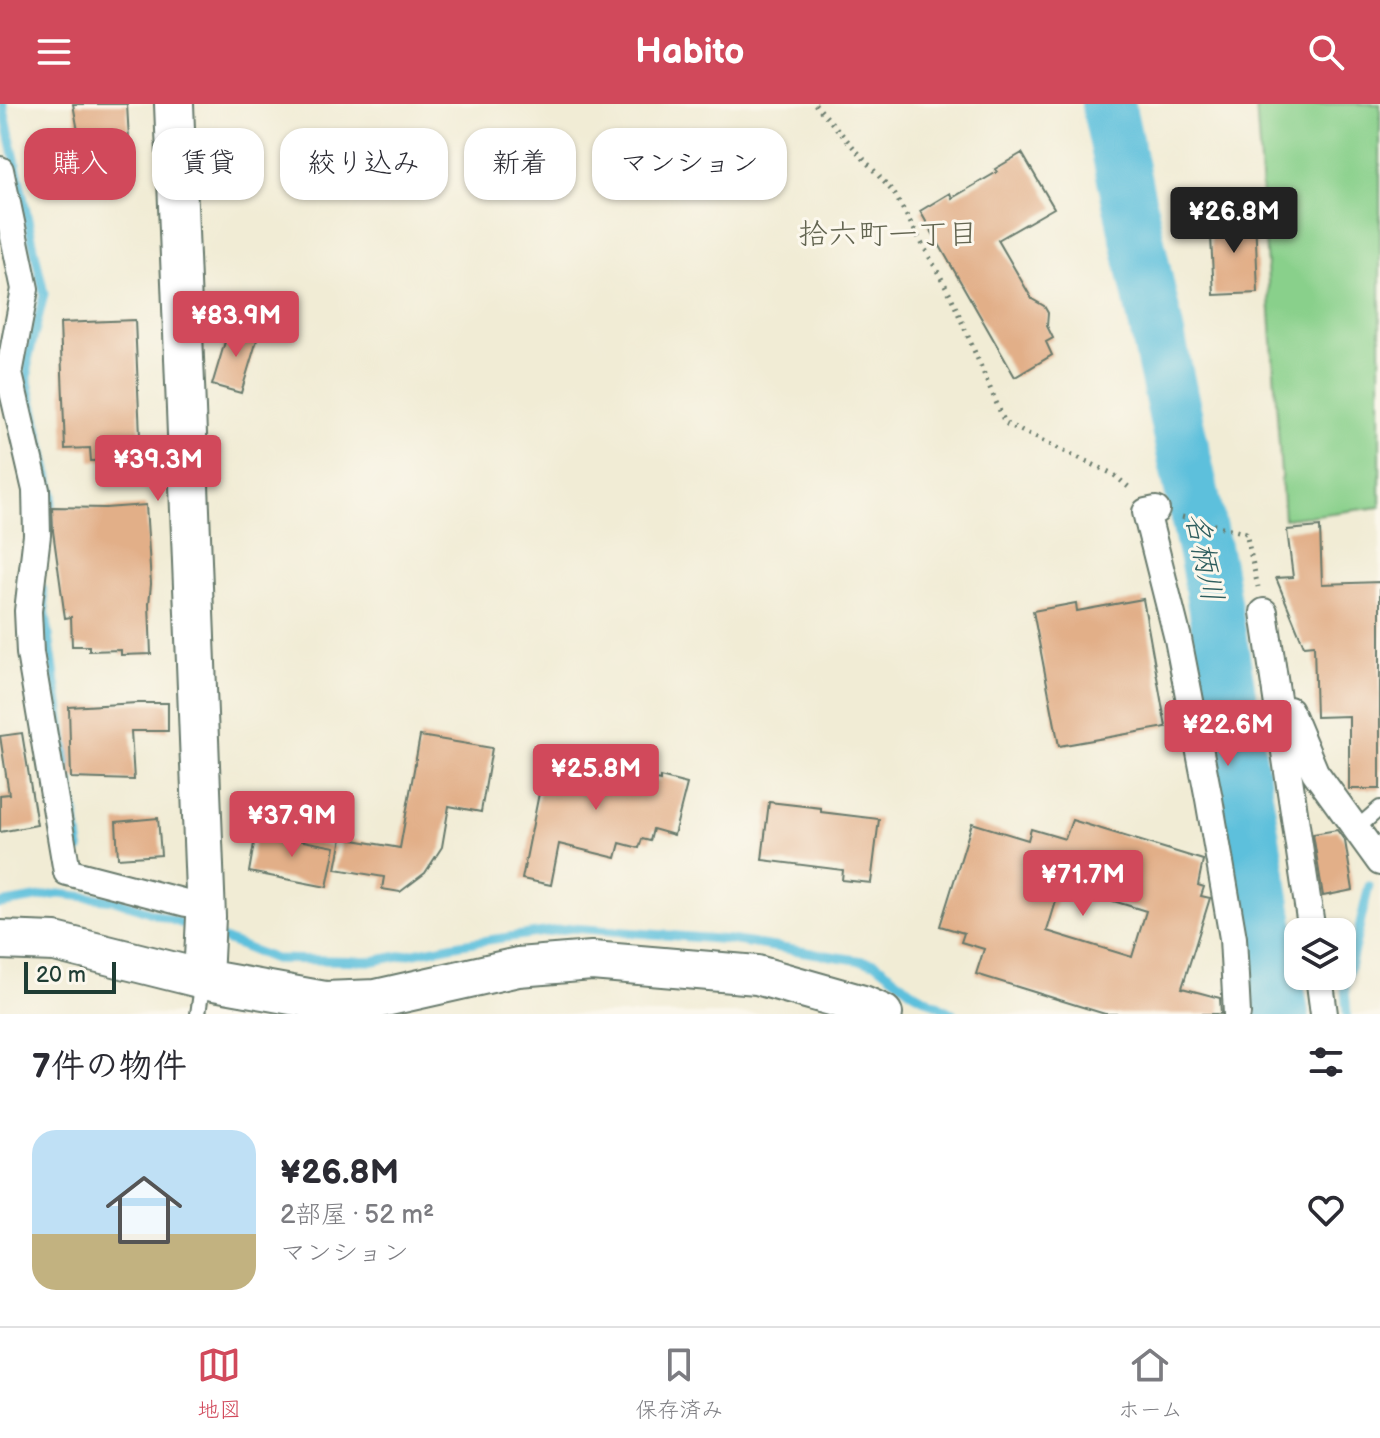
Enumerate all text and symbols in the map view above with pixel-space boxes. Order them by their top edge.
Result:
icon: menu [32,30,76,74]
icon: search [1304,30,1348,74]
text: Habito [635,31,745,74]
chip: 購入 [24,128,136,200]
chip: 賃貸 [152,128,264,200]
chip: 絞り込み [280,128,448,200]
chip: 新着 [464,128,576,200]
chip: マンション [592,128,787,200]
pin: ¥26.8M [1169,187,1299,255]
text: ¥26.8M [1188,197,1280,228]
district label: 拾六町一丁目 [798,217,978,253]
pin: ¥83.9M [171,291,301,359]
text: ¥83.9M [191,301,281,332]
pin: ¥39.3M [93,435,223,503]
text: ¥39.3M [113,445,203,476]
water label: 名柄川 [1178,510,1230,605]
pin: ¥22.6M [1163,700,1293,768]
text: ¥22.6M [1182,710,1274,741]
pin: ¥25.8M [531,744,661,812]
text: ¥25.8M [551,754,641,785]
pin: ¥37.9M [227,791,357,859]
text: ¥37.9M [248,801,336,832]
pin: ¥71.7M [1018,850,1148,918]
text: ¥71.7M [1041,860,1125,891]
map controls [1284,918,1356,990]
button: layers [1284,918,1356,990]
scale bar [24,958,116,994]
text: 20 m [36,962,86,989]
icon: filters [1304,1040,1348,1084]
text: 7件の物件 [32,1046,187,1087]
text: ¥26.8M [280,1152,399,1193]
icon: home [96,1162,192,1258]
icon: heart [1304,1188,1348,1232]
text: 2部屋 · 52 m² [280,1200,434,1231]
text: マンション [280,1238,409,1269]
tab: 地図 [197,1343,241,1424]
tab: 保存済み [635,1343,723,1424]
tab: ホーム [1118,1343,1183,1424]

